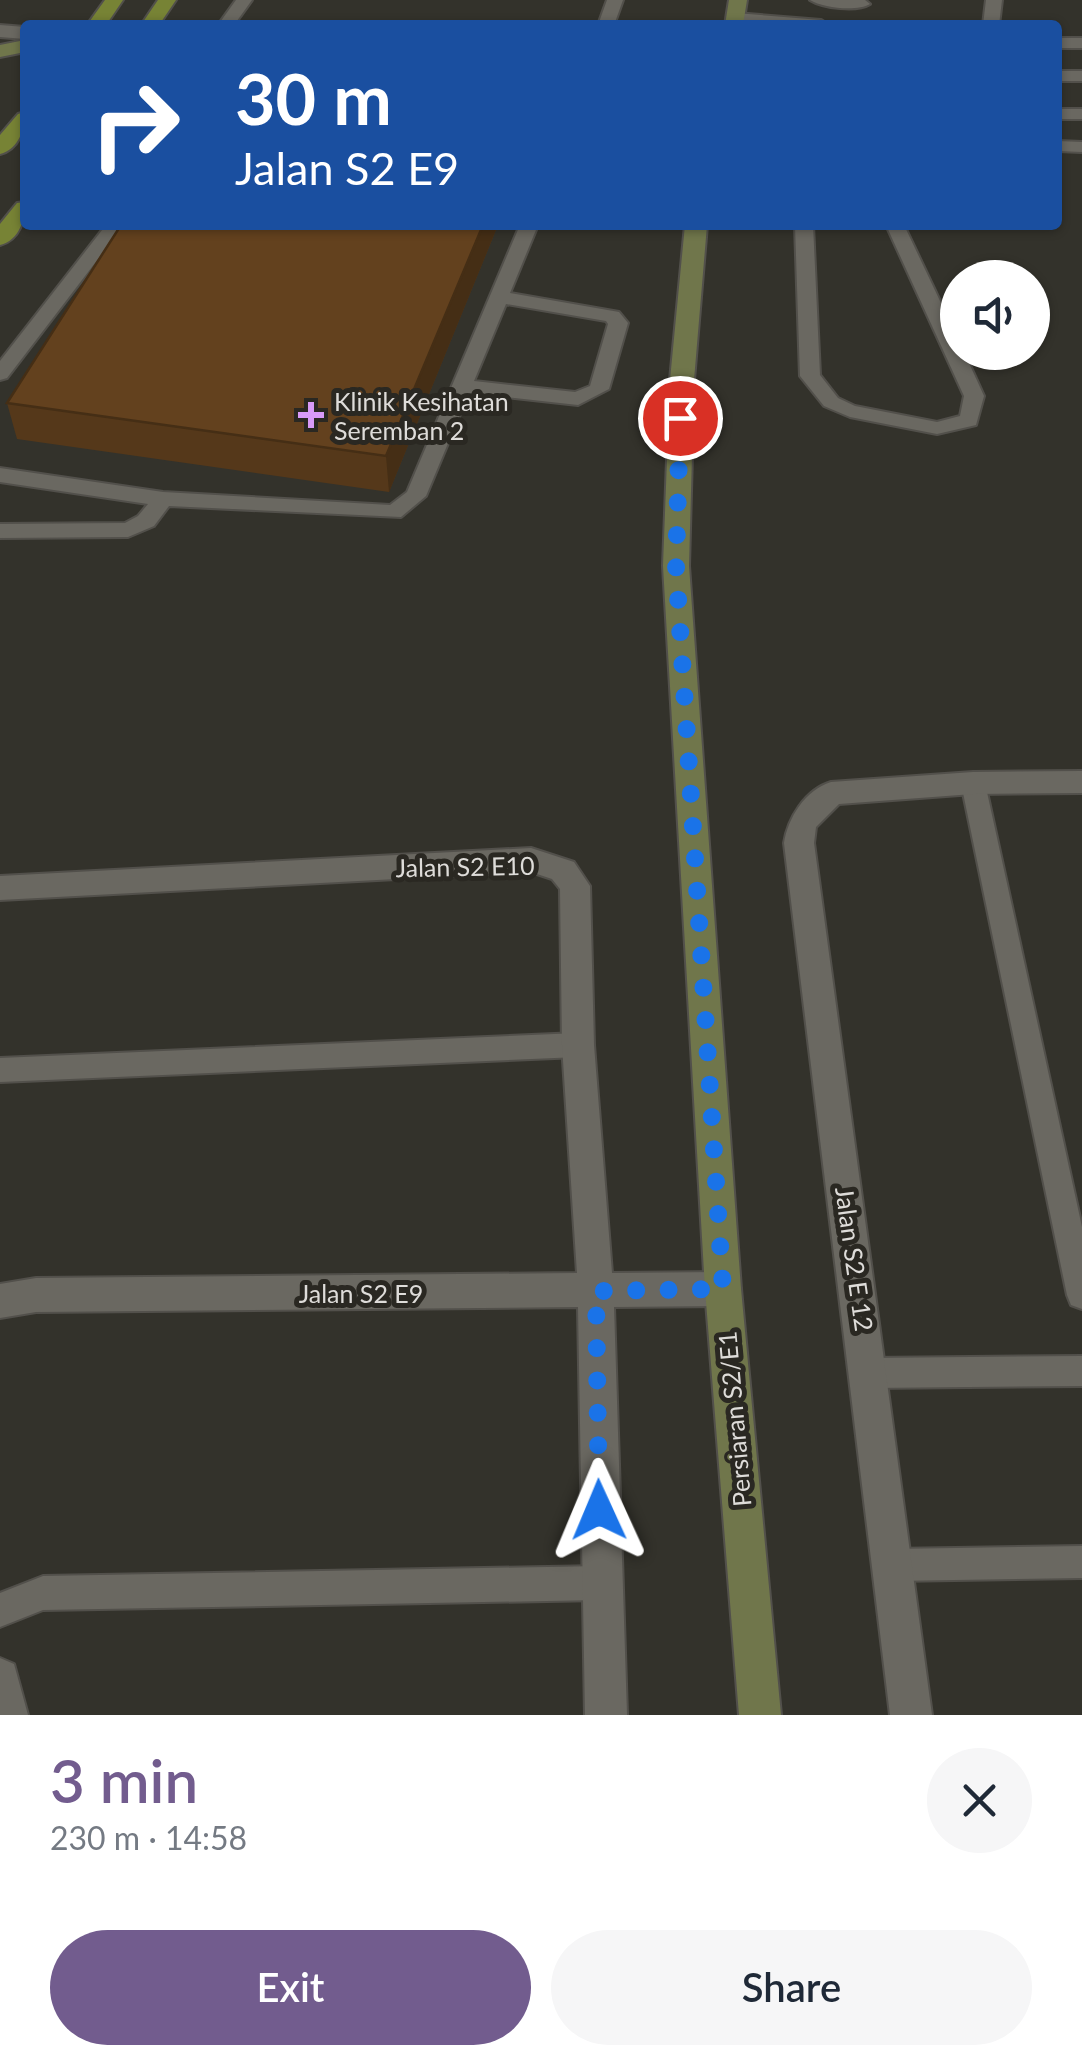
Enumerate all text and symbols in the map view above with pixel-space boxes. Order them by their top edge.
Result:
text: 30 m [235,56,392,140]
icon: right [70,60,200,190]
text: Jalan S2 E9 [235,141,459,195]
map controls [940,260,1050,370]
button: sound [940,260,1050,370]
pin [638,376,723,461]
place label: Klinik Kesihatan Seremban 2 [334,386,509,445]
icon: arrive [653,391,708,446]
marker: Klinik Kesihatan Seremban 2 [298,402,324,428]
street label: Jalan S2 E10 [395,850,535,882]
street label: Jalan S2 E 12 [830,1185,880,1333]
street label: Jalan S2 E9 [299,1278,423,1308]
street label: Persiaran S2/E1 [711,1330,757,1508]
position arrow [547,1458,651,1562]
text: 3 min [50,1744,198,1816]
button: close [927,1748,1032,1853]
text: 230 m · 14:58 [50,1818,247,1857]
button: Exit [50,1930,531,2045]
button: Share [551,1930,1032,2045]

